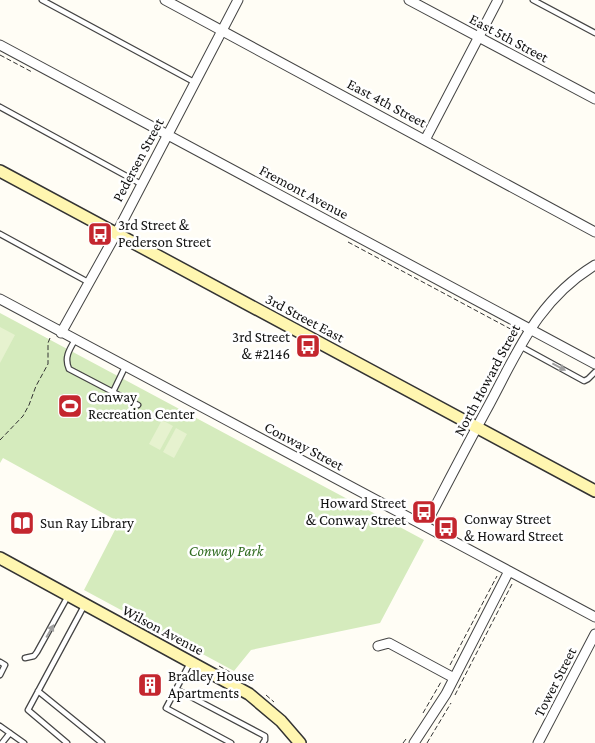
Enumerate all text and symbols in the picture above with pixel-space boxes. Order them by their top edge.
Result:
street label: East 5th Street [467,11,552,66]
street label: East 4th Street [345,75,430,131]
street label: Pedersen Street [109,115,167,204]
street label: Fremont Avenue [257,162,352,222]
place label: 3rd Street & Pederson Street [118,217,212,250]
bus stop icon: 3rd Street & Pederson Street [87,221,113,247]
street label: 3rd Street East [263,291,348,346]
street label: North Howard Street [451,320,524,439]
place label: 3rd Street & #2146 [232,329,291,362]
bus stop icon: 3rd Street & #2146 [295,333,321,359]
one-way arrow [551,363,566,371]
place label: Conway Recreation Center [88,389,196,422]
sports icon: Conway Recreation Center [57,393,83,419]
street label: Conway Street [261,419,347,475]
place label: Howard Street & Conway Street [306,495,407,529]
bus stop icon: Howard Street & Conway Street [411,499,437,525]
library icon: Sun Ray Library [9,510,35,536]
place label: Conway Street & Howard Street [464,511,564,544]
place label: Sun Ray Library [40,515,134,532]
bus stop icon: Conway Street & Howard Street [433,515,459,541]
park label: Conway Park [189,543,265,560]
street label: Wilson Avenue [120,602,207,658]
one-way arrow [46,623,54,638]
street label: Tower Street [531,644,580,719]
place label: Bradley House Apartments [168,668,254,702]
building icon: Bradley House Apartments [137,672,163,698]

